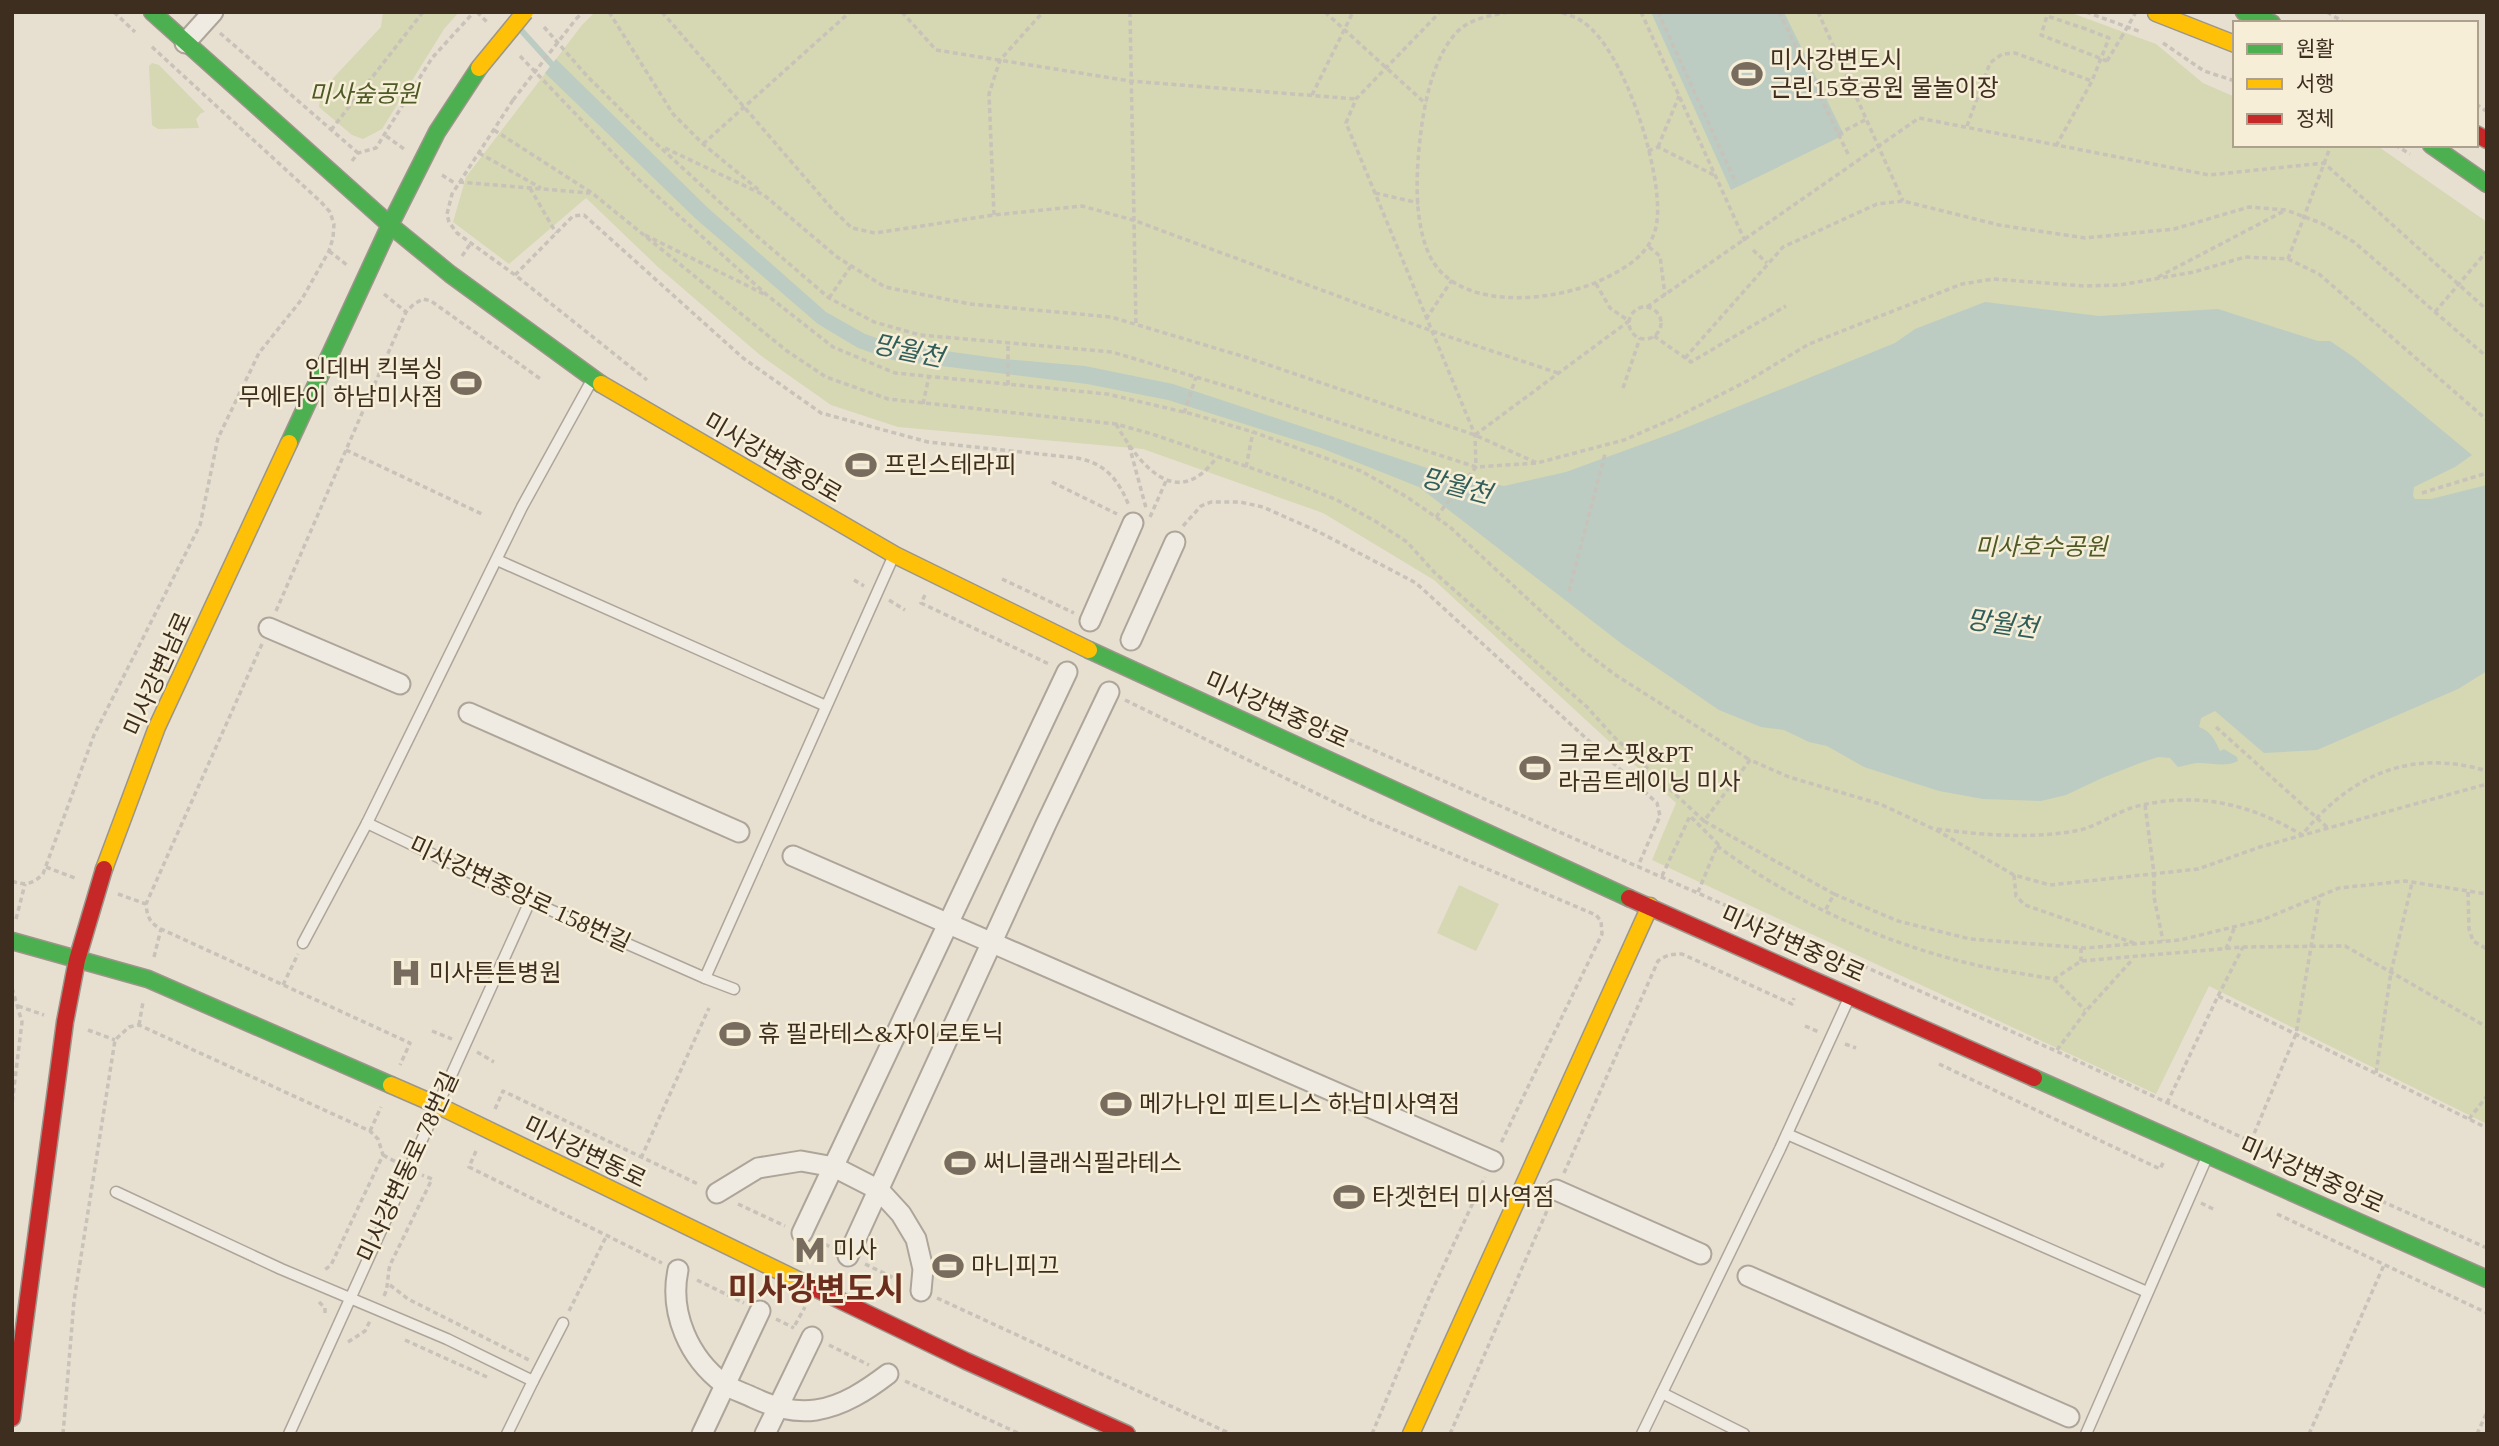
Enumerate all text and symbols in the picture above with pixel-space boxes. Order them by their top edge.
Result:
legend [2233,21,2478,147]
text: 원활 [2296,37,2335,61]
place label: 미사강변도시 근린15호공원 물놀이장 [1770,47,1999,101]
sports icon: 미사강변도시 근린15호공원 물놀이장 [1730,57,1764,91]
text: 서행 [2296,72,2335,96]
park label: 미사숲공원 [309,81,421,107]
text: 정체 [2296,107,2335,131]
water label: 망월천 [870,329,949,373]
place label: 인데버 킥복싱 무에타이 하남미사점 [238,356,443,410]
sports icon: 인데버 킥복싱 무에타이 하남미사점 [449,366,483,400]
street label: 미사강변중앙로 [700,408,846,508]
sports icon: 프린스테라피 [844,448,878,482]
place label: 프린스테라피 [884,452,1016,478]
water label: 망월천 [1418,463,1497,510]
park label: 미사호수공원 [1975,534,2109,560]
water label: 망월천 [1964,605,2043,644]
street label: 미사강변남로 [119,608,197,740]
street label: 미사강변중앙로 [1201,667,1353,753]
place label: 크로스핏&PT 라곰트레이닝 미사 [1558,741,1741,795]
sports icon: 크로스핏&PT 라곰트레이닝 미사 [1518,751,1552,785]
street label: 미사강변중앙로 158번길 [405,831,635,957]
street label: 미사강변중앙로 [1717,901,1869,987]
hospital icon: 미사튼튼병원 [389,956,423,990]
place label: 미사튼튼병원 [429,960,561,986]
sports icon: 휴 필라테스&자이로토닉 [718,1017,752,1051]
place label: 휴 필라테스&자이로토닉 [758,1021,1003,1047]
street label: 미사강변동로 78번길 [353,1068,463,1266]
sports icon: 메가나인 피트니스 하남미사역점 [1099,1087,1133,1121]
place label: 메가나인 피트니스 하남미사역점 [1139,1091,1460,1117]
street label: 미사강변동로 [520,1111,650,1193]
street label: 미사강변중앙로 [2236,1132,2388,1218]
sports icon: 써니클래식필라테스 [943,1146,977,1180]
place label: 써니클래식필라테스 [983,1150,1182,1176]
sports icon: 타겟헌터 미사역점 [1332,1180,1366,1214]
place label: 타겟헌터 미사역점 [1372,1184,1555,1210]
metro station icon: 미사 [793,1233,827,1267]
place label: 미사 [833,1237,877,1263]
sports icon: 마니피끄 [931,1249,965,1283]
place label: 마니피끄 [971,1253,1059,1279]
district label: 미사강변도시 [728,1271,904,1307]

